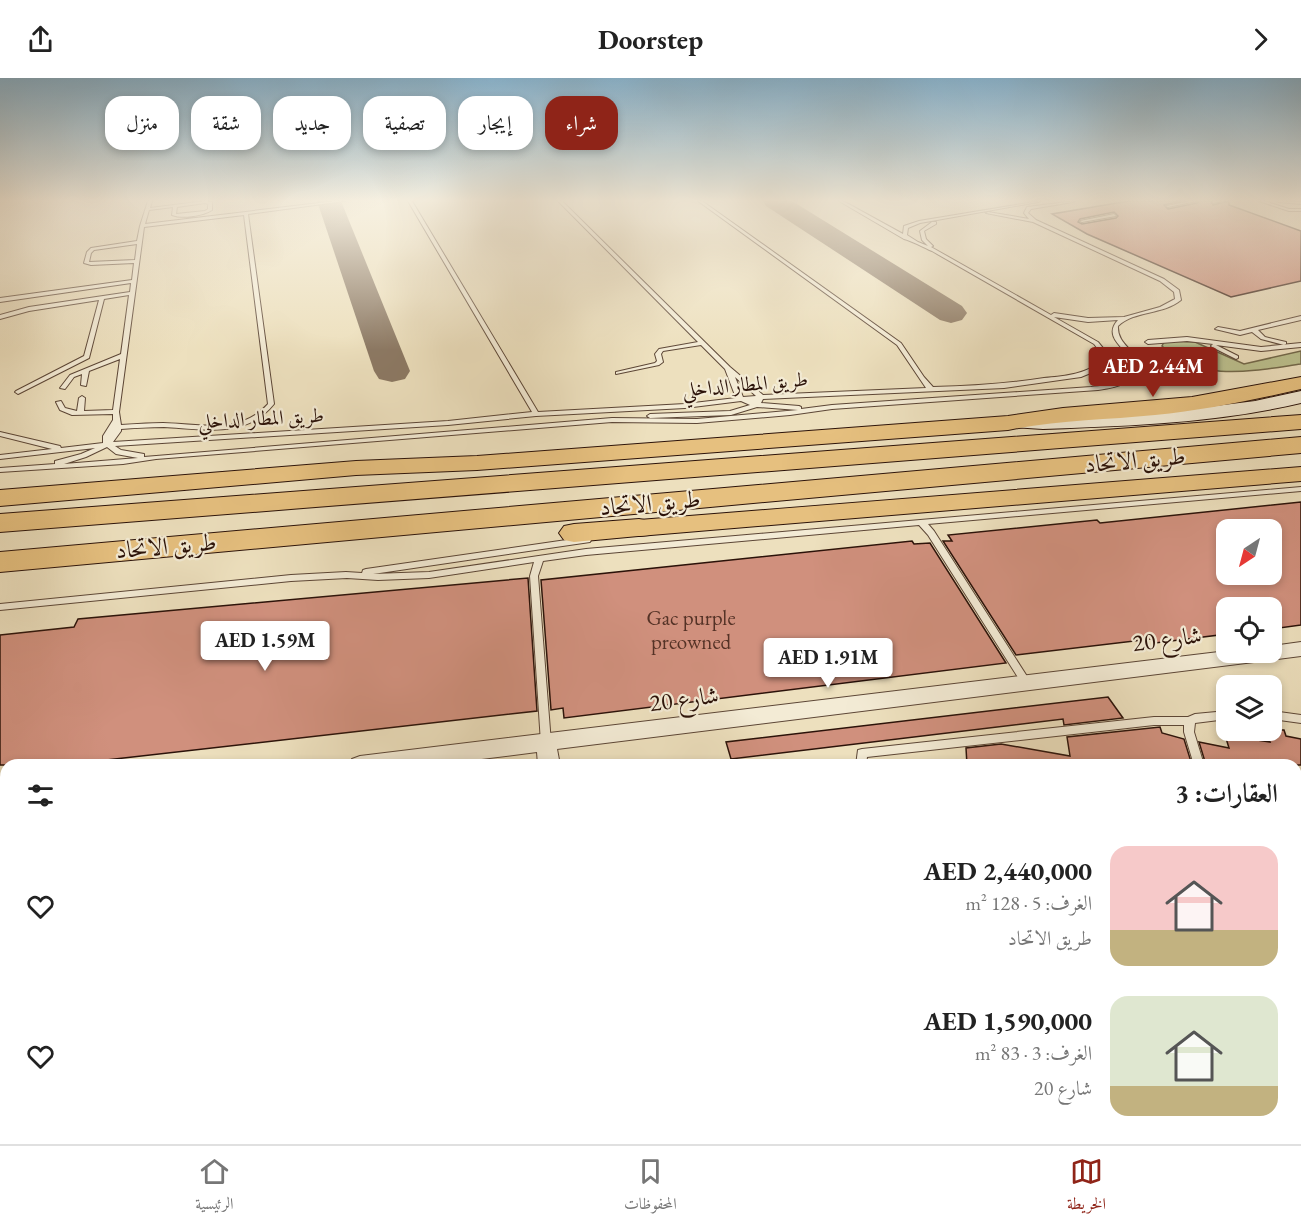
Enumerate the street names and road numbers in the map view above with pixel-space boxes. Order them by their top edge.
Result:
street label: طريق المطار الداخلي [681,366,810,409]
street label: طريق المطار الداخلي [197,402,325,441]
street label: طريق الاتحاد [1083,440,1187,479]
street label: طريق الاتحاد [598,483,702,522]
street label: طريق الاتحاد [114,526,218,565]
street label: شارع 20 [1131,619,1204,663]
street label: شارع 20 [648,679,721,723]

